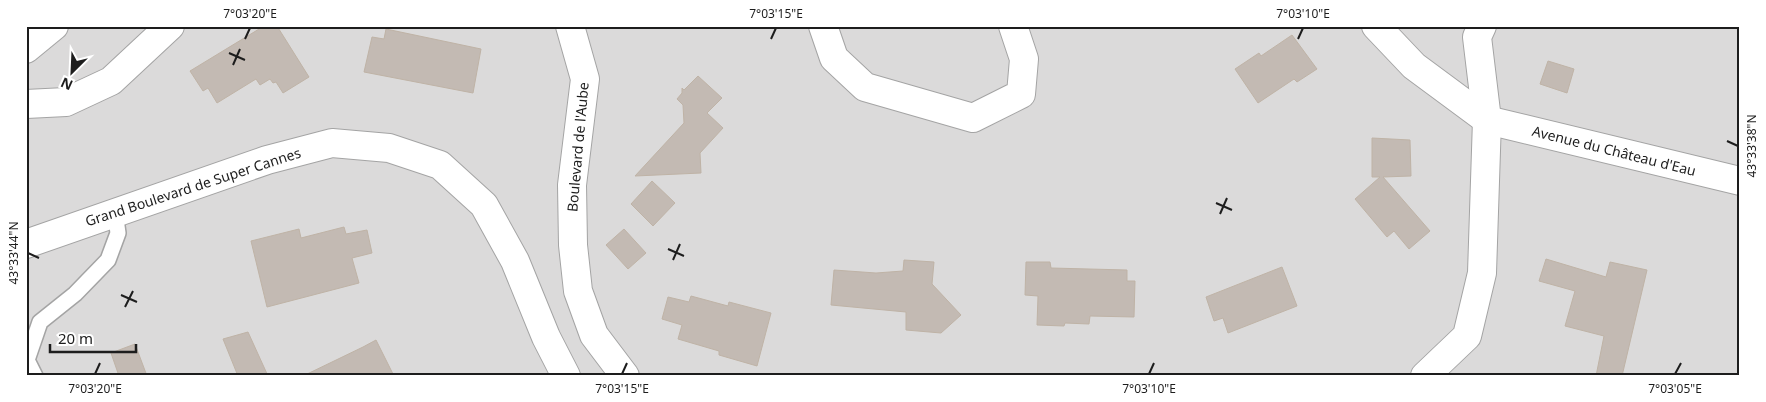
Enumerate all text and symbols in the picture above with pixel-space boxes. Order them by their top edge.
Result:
text: 7°03'20"E [223,5,277,22]
text: 7°03'15"E [749,5,803,22]
text: 7°03'10"E [1276,5,1330,22]
north arrow [48,48,98,98]
text: N [57,73,76,95]
street label: Boulevard de l'Aube [562,81,593,213]
text: 43°33'38"N [1743,114,1760,178]
street label: Avenue du Château d'Eau [1530,121,1698,180]
street label: Grand Boulevard de Super Cannes [83,143,303,230]
text: 43°33'44"N [5,221,22,285]
scale bar [50,322,136,354]
text: 20 m [58,328,93,348]
text: 7°03'20"E [68,380,122,397]
text: 7°03'15"E [595,380,649,397]
text: 7°03'10"E [1122,380,1176,397]
text: 7°03'05"E [1648,380,1702,397]

